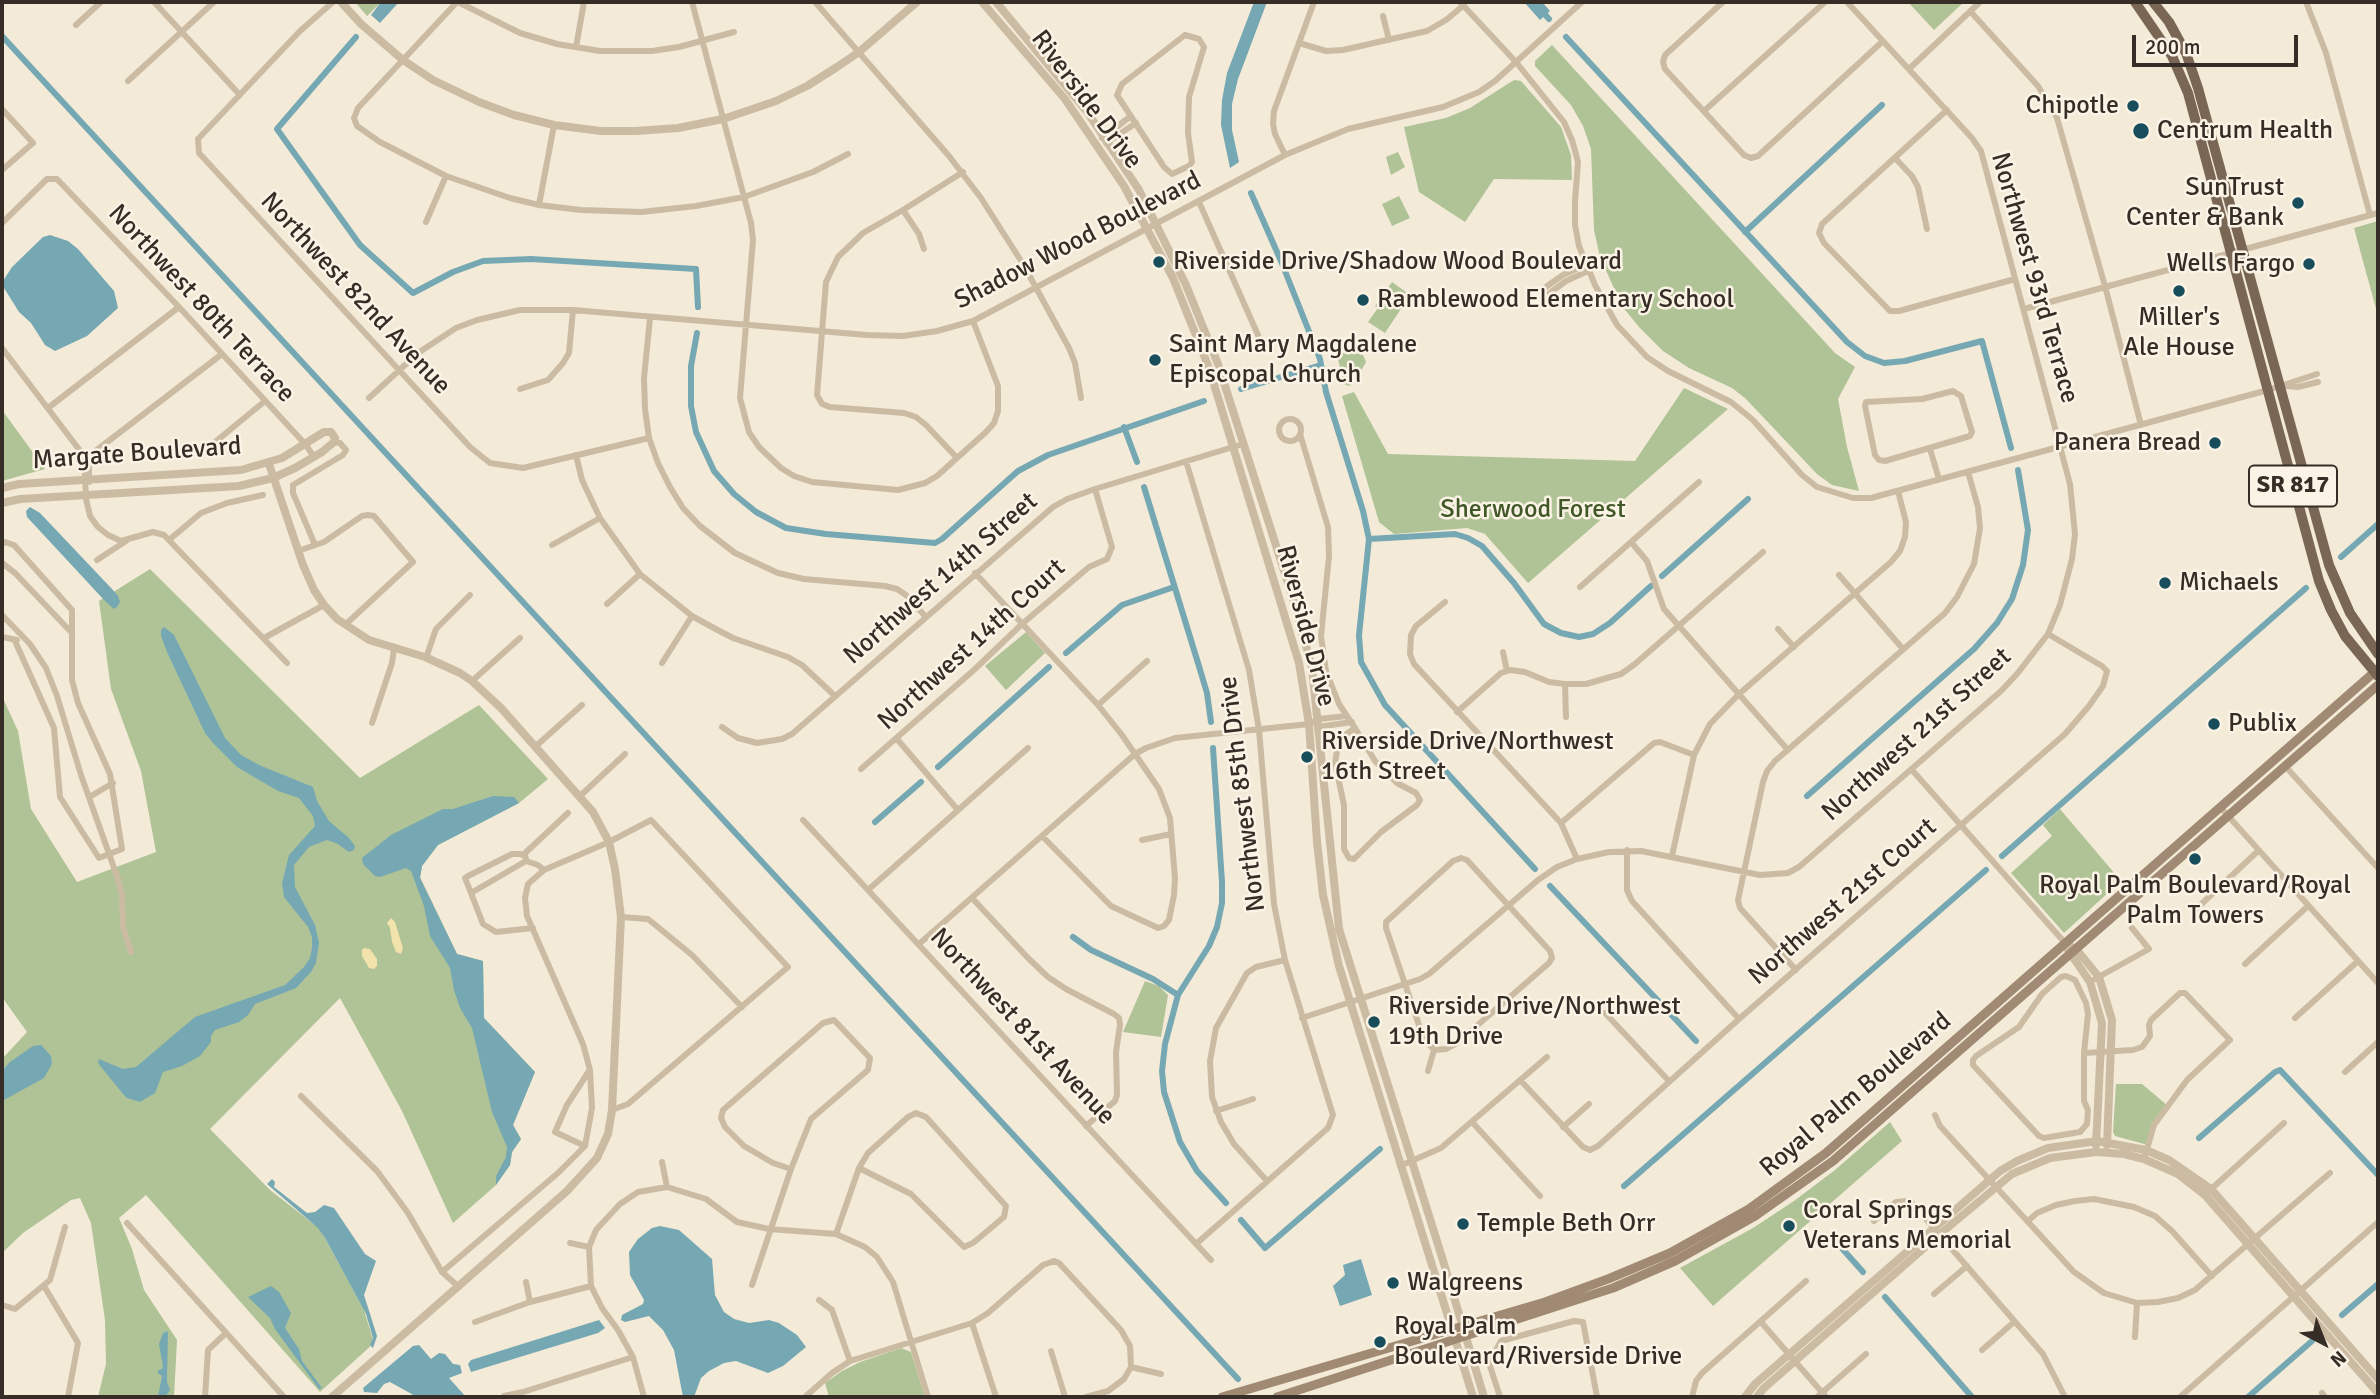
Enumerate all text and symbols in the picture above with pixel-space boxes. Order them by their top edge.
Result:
scale bar [2135,21,2301,65]
street label: Riverside Drive [1024,24,1148,176]
text: 200 m [2145,34,2200,60]
place label: Chipotle [2026,90,2119,122]
marker: Chipotle [2125,98,2141,114]
place label: Centrum Health [2157,115,2333,147]
marker: Centrum Health [2131,121,2151,141]
street label: Northwest 93rd Terrace [1983,149,2085,407]
street label: Shadow Wood Boulevard [950,165,1206,317]
place label: SunTrust Center & Bank [2126,172,2284,234]
street label: Northwest 82nd Avenue [253,186,457,402]
marker: SunTrust Center & Bank [2290,195,2306,211]
street label: Northwest 80th Terrace [101,198,301,410]
place label: Riverside Drive/Shadow Wood Boulevard [1173,246,1622,278]
place label: Wells Fargo [2166,248,2295,280]
marker: Riverside Drive/Shadow Wood Boulevard [1151,254,1167,270]
marker: Wells Fargo [2301,256,2317,272]
marker: Miller's Ale House [2171,283,2187,299]
place label: Ramblewood Elementary School [1377,284,1734,316]
marker: Ramblewood Elementary School [1355,292,1371,308]
place label: Miller's Ale House [2123,302,2235,364]
place label: Saint Mary Magdalene Episcopal Church [1169,329,1417,390]
marker: Saint Mary Magdalene Episcopal Church [1147,352,1163,368]
place label: Panera Bread [2054,427,2201,459]
street label: Margate Boulevard [31,431,243,477]
marker: Panera Bread [2207,435,2223,451]
road number: SR 817 [2249,466,2337,506]
street label: Northwest 14th Street [838,486,1044,672]
park label: Sherwood Forest [1440,494,1626,526]
street label: Riverside Drive [1269,542,1341,710]
street label: Northwest 14th Court [872,553,1072,737]
place label: Michaels [2179,567,2279,599]
marker: Michaels [2157,575,2173,591]
street label: Northwest 21st Street [1816,642,2018,828]
street label: Northwest 85th Drive [1213,674,1273,914]
place label: Publix [2228,708,2297,740]
marker: Publix [2206,716,2222,732]
place label: Riverside Drive/Northwest 16th Street [1321,726,1614,788]
marker: Riverside Drive/Northwest 16th Street [1299,749,1315,765]
street label: Northwest 21st Court [1743,812,1943,992]
marker: Royal Palm Boulevard/Royal Palm Towers [2187,851,2203,867]
place label: Royal Palm Boulevard/Royal Palm Towers [2039,870,2351,931]
street label: Northwest 81st Avenue [923,922,1121,1132]
place label: Riverside Drive/Northwest 19th Drive [1388,991,1681,1052]
street label: Royal Palm Boulevard [1754,1006,1958,1184]
marker: Riverside Drive/Northwest 19th Drive [1366,1014,1382,1030]
place label: Coral Springs Veterans Memorial [1803,1195,2011,1256]
place label: Temple Beth Orr [1477,1208,1655,1240]
marker: Temple Beth Orr [1455,1216,1471,1232]
marker: Coral Springs Veterans Memorial [1781,1218,1797,1234]
place label: Walgreens [1407,1267,1523,1299]
marker: Walgreens [1385,1275,1401,1291]
north arrow [2289,1308,2359,1378]
place label: Royal Palm Boulevard/Riverside Drive [1394,1311,1682,1372]
marker: Royal Palm Boulevard/Riverside Drive [1372,1334,1388,1350]
text: N [2325,1345,2351,1372]

